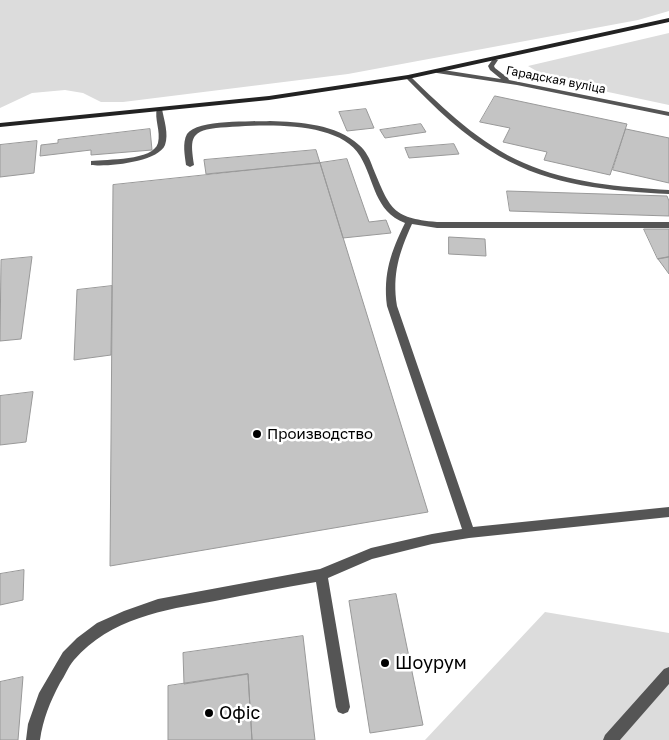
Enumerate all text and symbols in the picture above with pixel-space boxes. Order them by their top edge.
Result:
street label: Гарадская вуліца [505,63,607,97]
place label: Производство [267,425,373,443]
marker: Производство [251,428,263,440]
place label: Шоурум [395,652,467,674]
marker: Шоурум [379,657,391,669]
place label: Офіс [219,702,260,724]
marker: Офіс [203,707,215,719]

